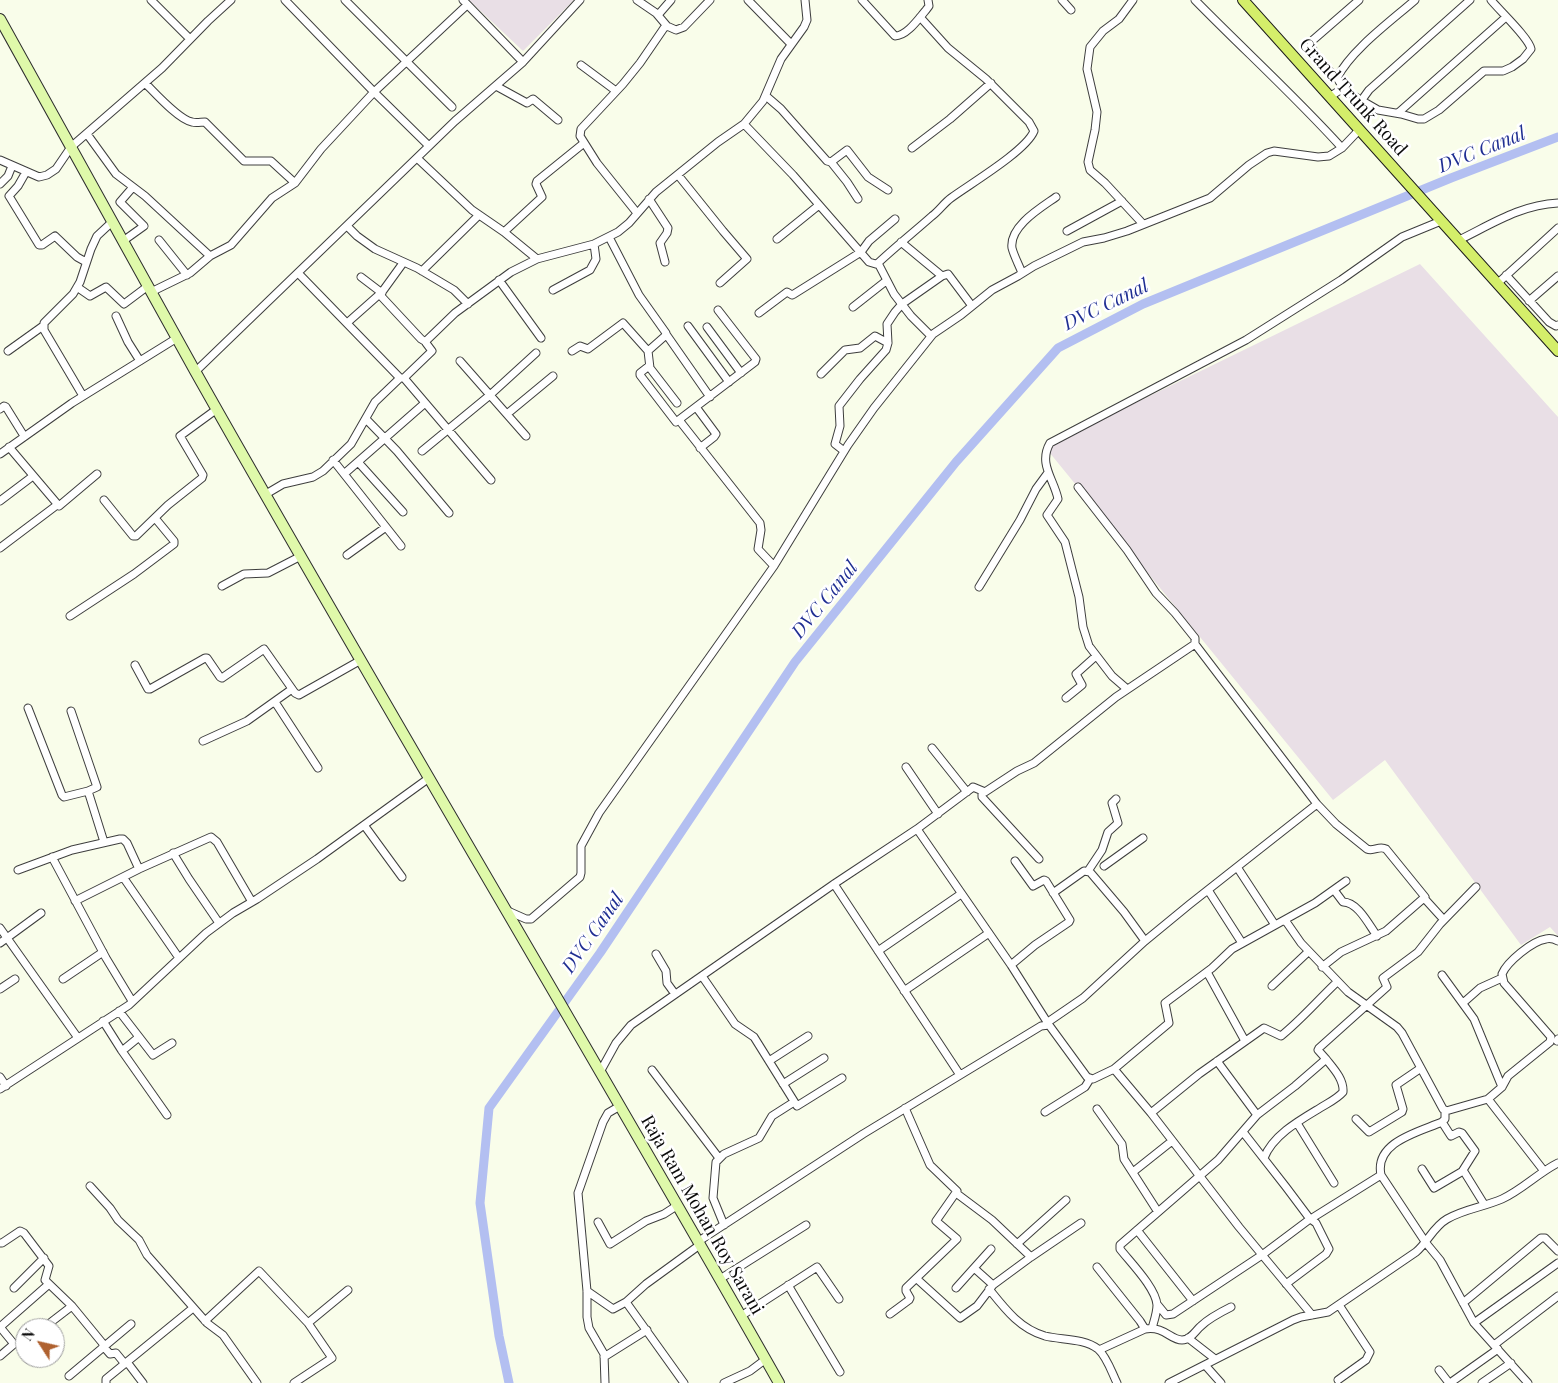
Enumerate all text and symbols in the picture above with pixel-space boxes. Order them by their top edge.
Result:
street label: Grand Trunk Road [1294,34,1412,160]
water label: DVC Canal [1435,122,1529,178]
water label: DVC Canal [1060,275,1152,335]
water label: DVC Canal [787,557,863,643]
water label: DVC Canal [557,889,629,977]
street label: Raja Ram Mohan Roy Sarani [636,1112,768,1318]
north arrow [15,1318,65,1368]
text: N [17,1325,39,1344]

